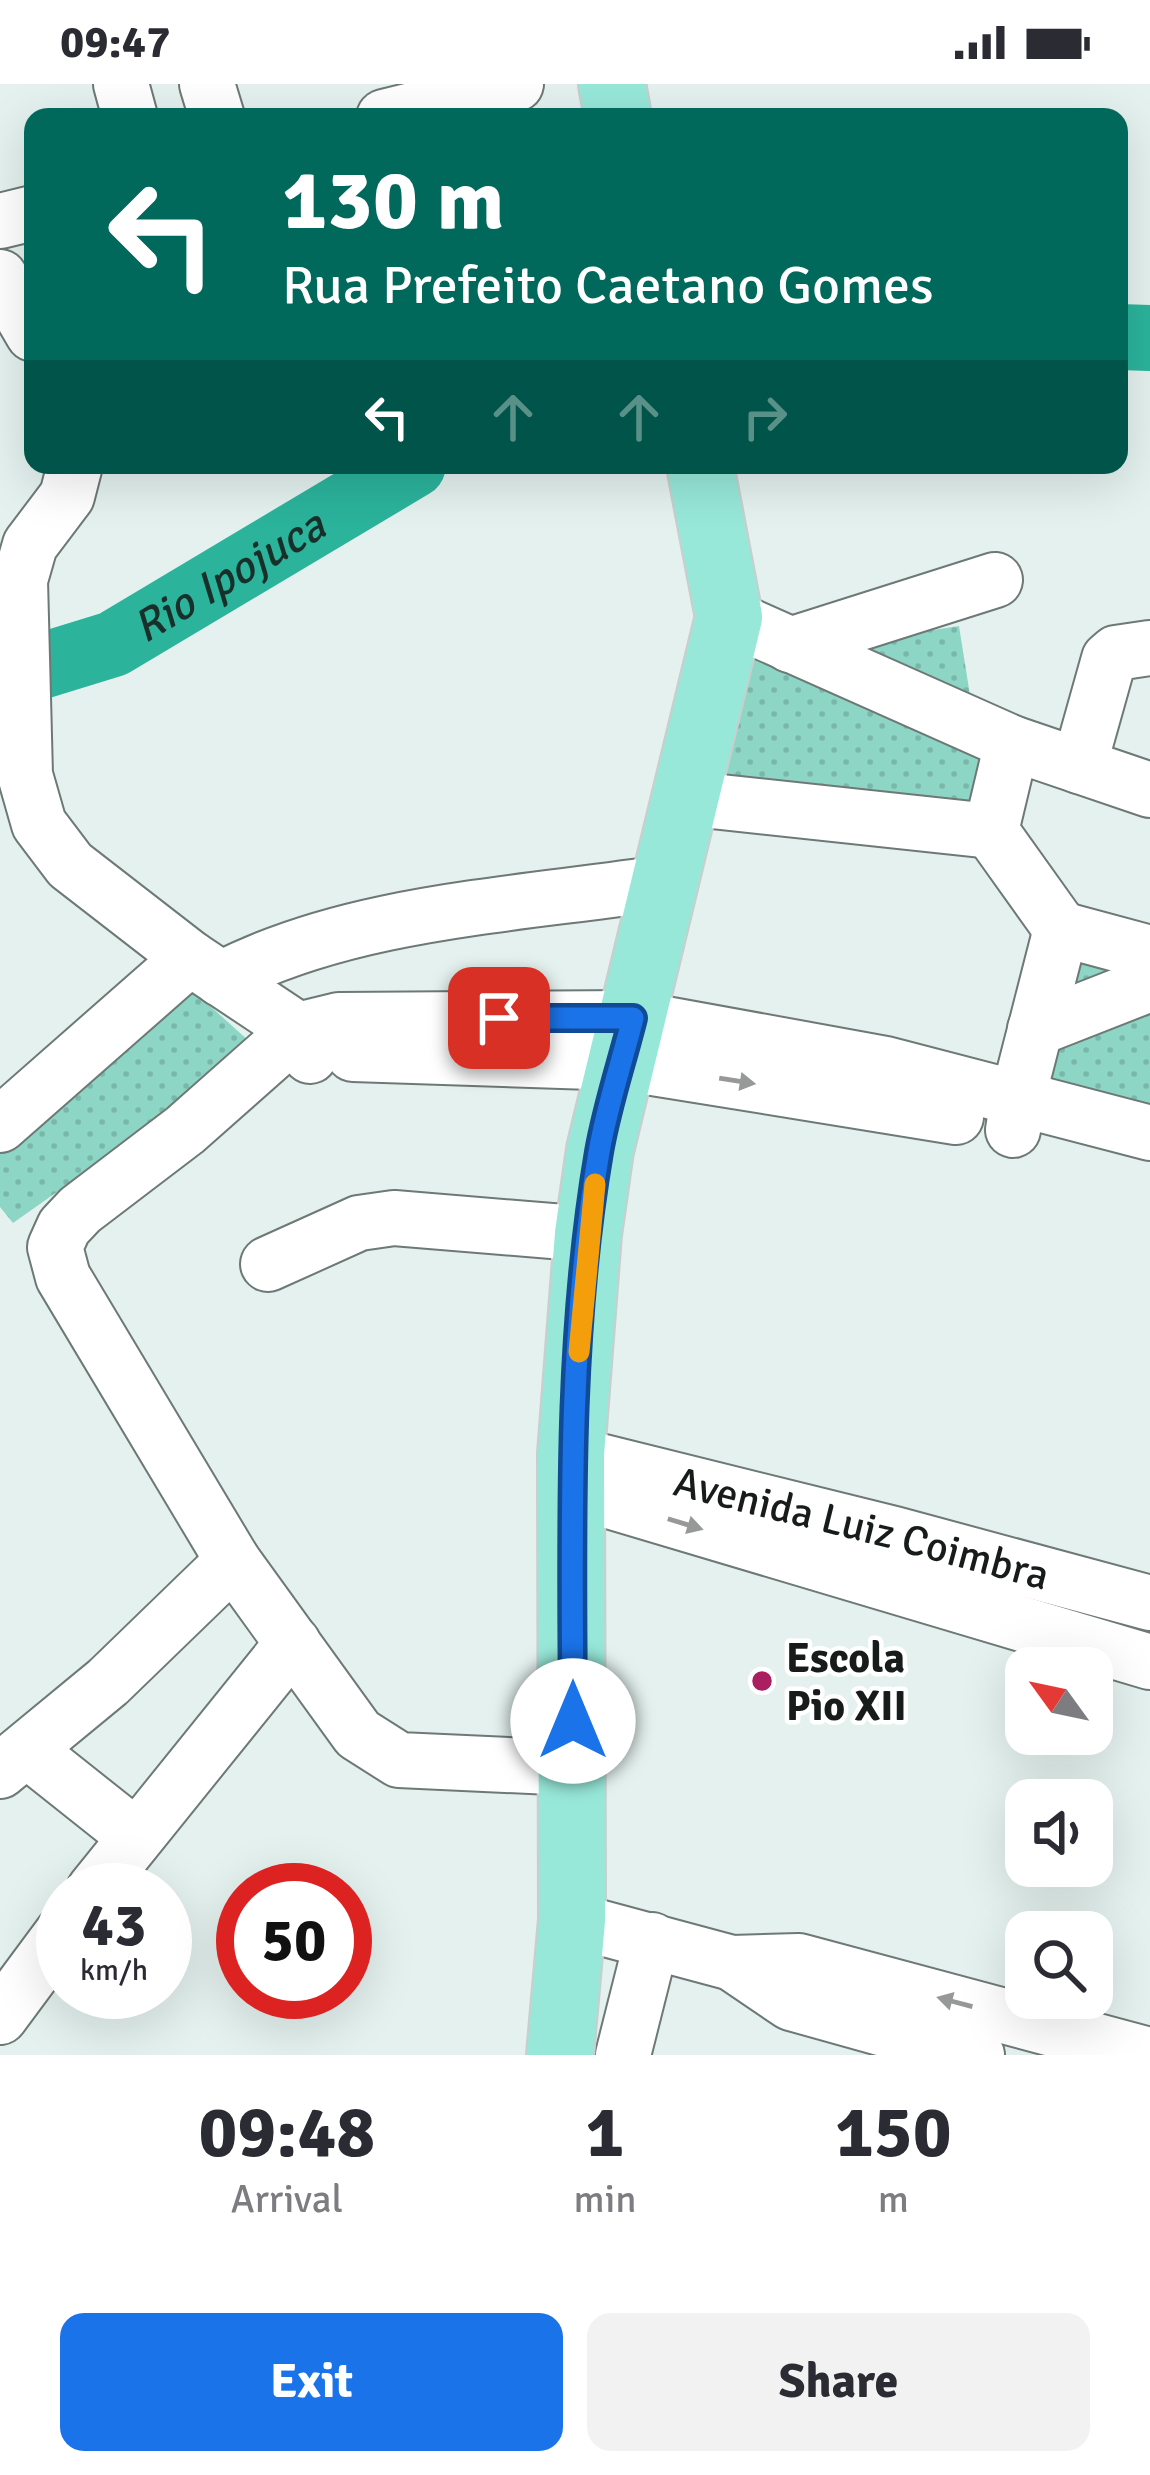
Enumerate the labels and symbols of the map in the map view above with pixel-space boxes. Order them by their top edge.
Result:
water label: Rio Ipojuca [123,497,336,655]
pin [448,967,550,1069]
one-way arrow [719,1072,756,1091]
street label: Avenida Luiz Coimbra [669,1457,1055,1602]
one-way arrow [667,1516,703,1534]
place label: Escola Pio XII [786,1633,907,1732]
north arrow [1005,1647,1113,1755]
position arrow [510,1658,636,1784]
marker: Escola Pio XII [749,1668,775,1694]
speed limit sign: 50 [216,1863,372,2019]
one-way arrow [937,1991,974,2010]

